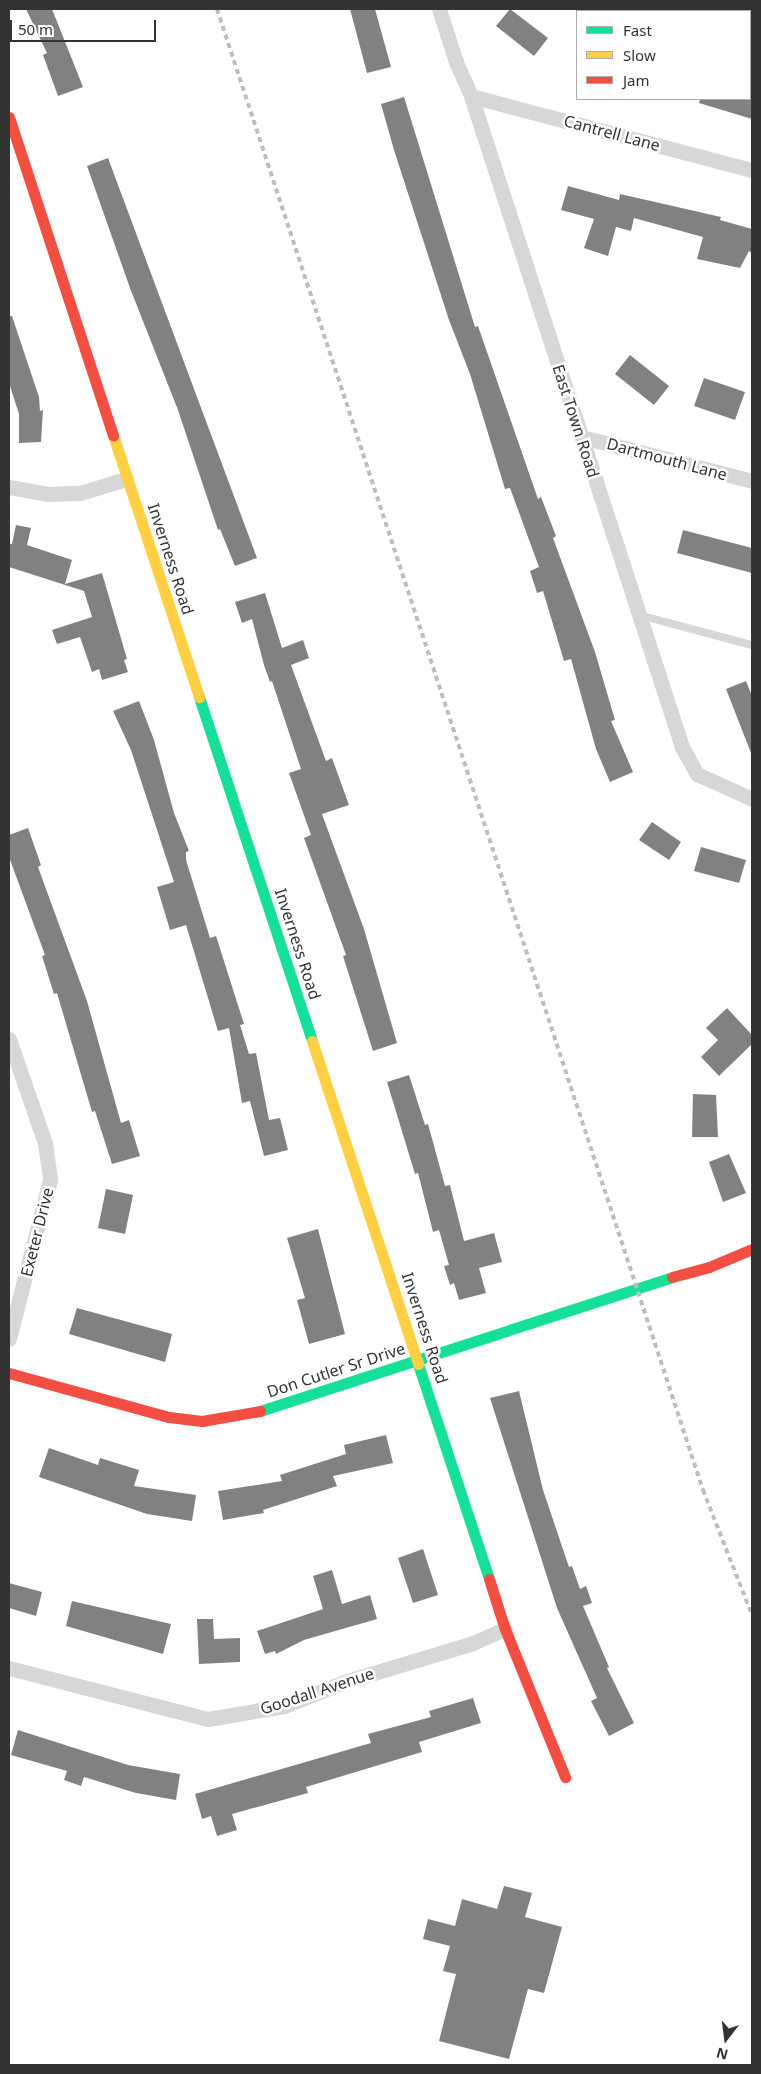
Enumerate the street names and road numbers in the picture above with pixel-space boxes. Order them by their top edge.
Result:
street label: Cantrell Lane [562,111,662,155]
street label: East Town Road [549,362,603,480]
street label: Dartmouth Lane [605,434,729,484]
street label: Inverness Road [144,501,198,617]
street label: Inverness Road [271,886,325,1002]
street label: Exeter Drive [17,1185,57,1279]
street label: Inverness Road [398,1270,452,1386]
street label: Don Cutler Sr Drive [264,1339,408,1401]
street label: Goodall Avenue [258,1664,376,1718]

